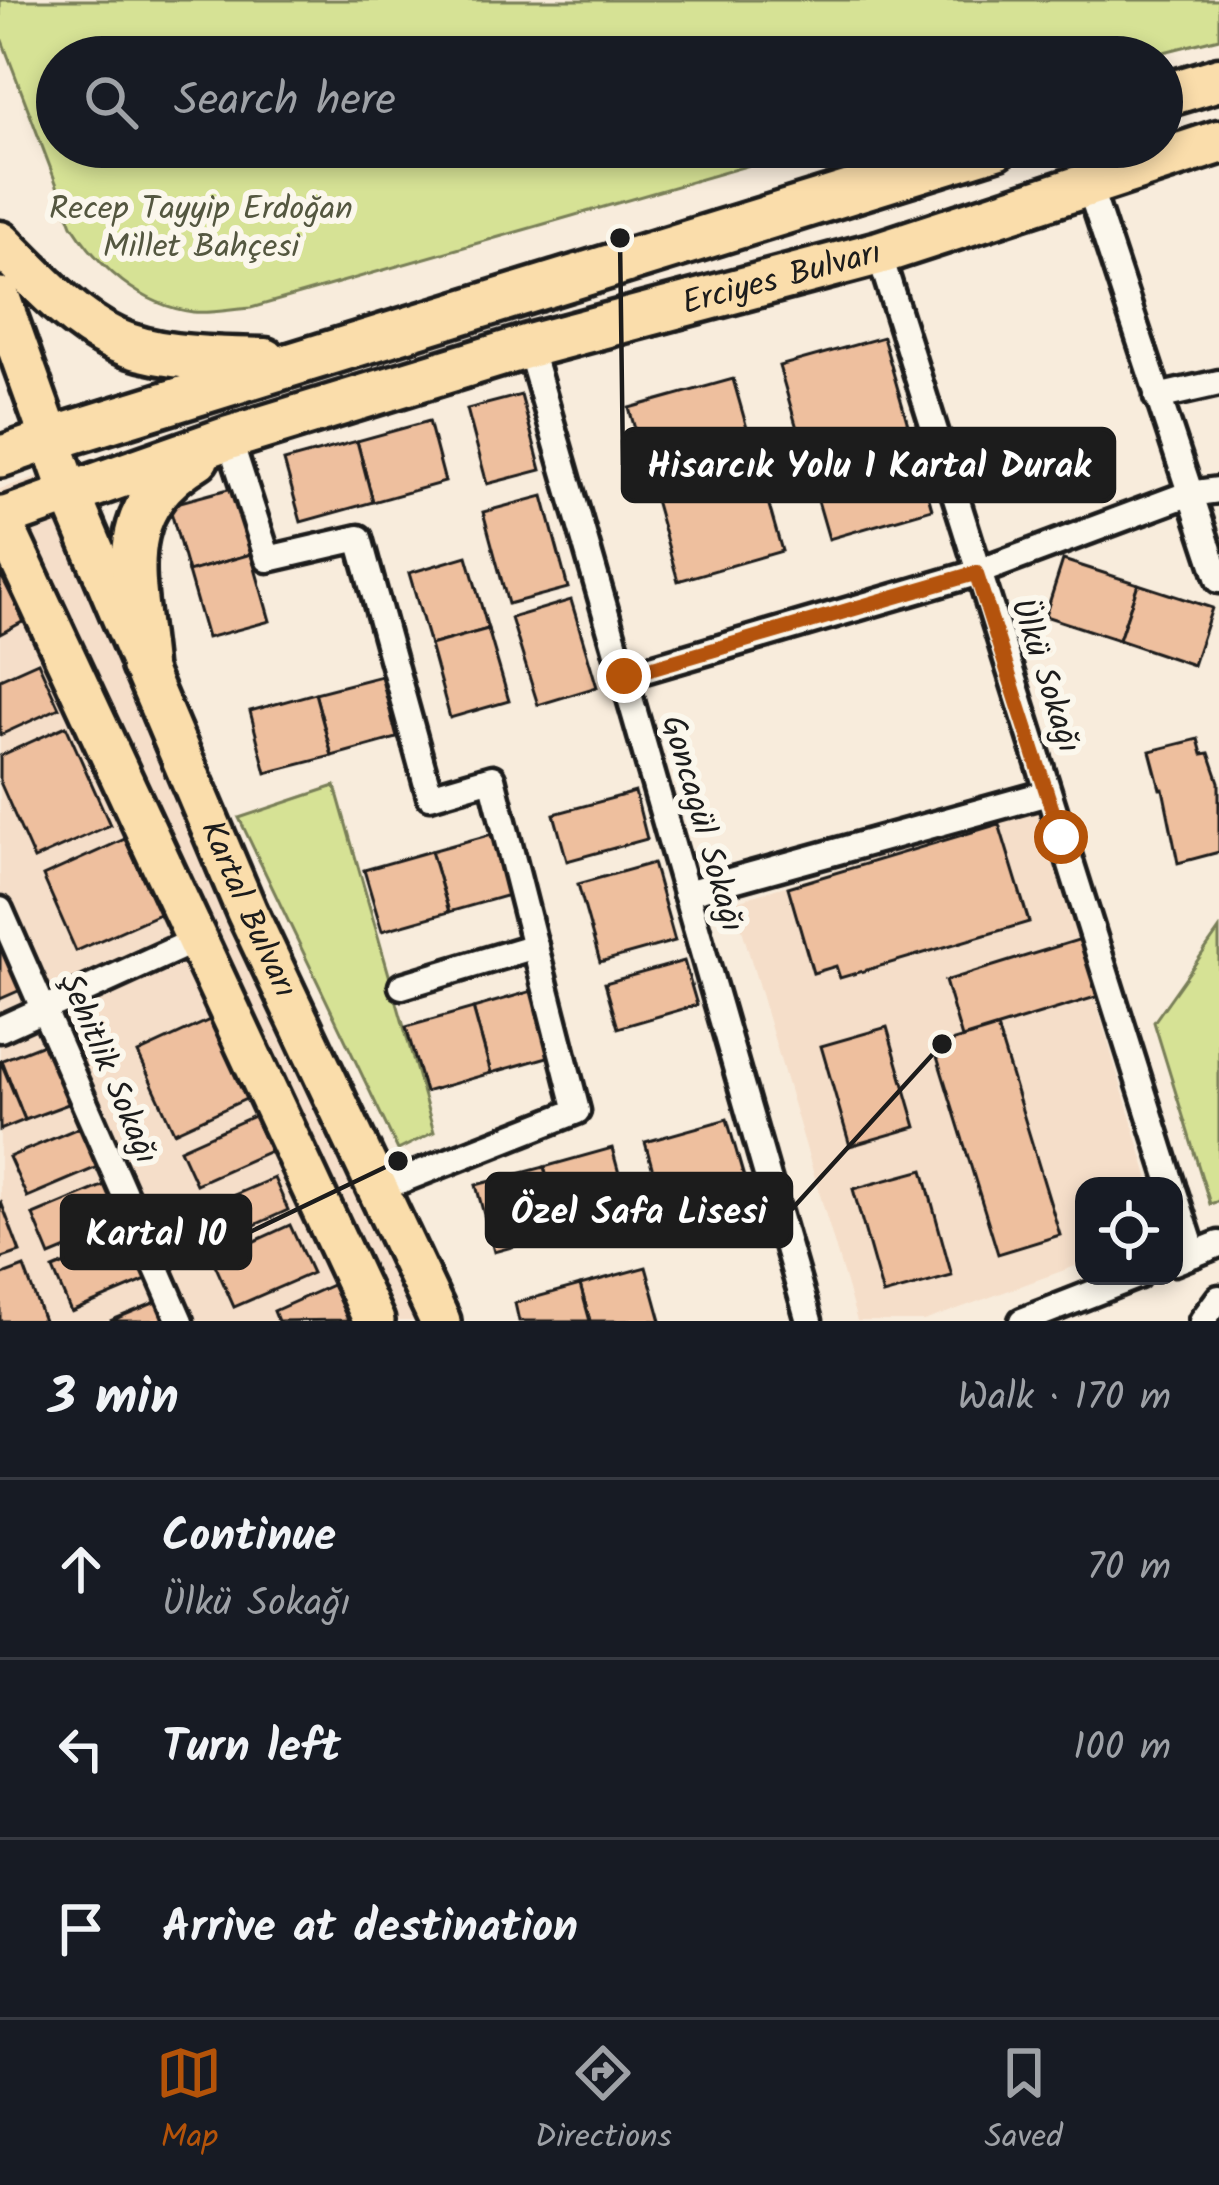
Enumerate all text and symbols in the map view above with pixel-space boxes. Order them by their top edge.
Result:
search box [36,36,1183,168]
text: Search here [174,66,396,138]
icon: search [78,69,144,135]
park label: Recep Tayyip Erdoğan Millet Bahçesi [49,184,353,275]
street label: Erciyes Bulvarı [676,227,887,331]
callout: Hisarcık Yolu 1 Kartal Durak [623,429,1114,501]
text: Hisarcık Yolu 1 Kartal Durak [647,439,1092,496]
street label: Ülkü Sokağı [994,592,1094,760]
route end [597,649,651,703]
street label: Goncagül Sokağı [645,709,757,939]
route start [1034,810,1088,864]
street label: Kartal Bulvarı [185,813,311,1007]
street label: Şehitlik Sokağı [43,965,171,1173]
callout: Özel Safa Lisesi [487,1174,791,1246]
map controls [1075,1177,1183,1285]
button: locate [1075,1177,1183,1285]
text: Özel Safa Lisesi [511,1185,768,1242]
callout: Kartal 10 [62,1196,250,1268]
text: Kartal 10 [86,1207,227,1264]
text: 3 min [48,1359,179,1440]
text: Walk · 170 m [957,1368,1171,1430]
text: Continue [162,1502,336,1574]
icon: ahead [48,1536,114,1602]
text: 70 m [1087,1538,1171,1600]
text: Ülkü Sokağı [162,1574,351,1636]
text: Turn left [162,1713,341,1785]
icon: left [48,1716,114,1782]
text: 100 m [1073,1718,1171,1780]
text: Arrive at destination [162,1893,578,1965]
icon: arrive [48,1896,114,1962]
tab: Map [156,2040,222,2165]
tab: Directions [535,2040,672,2165]
tab: Saved [984,2040,1063,2165]

